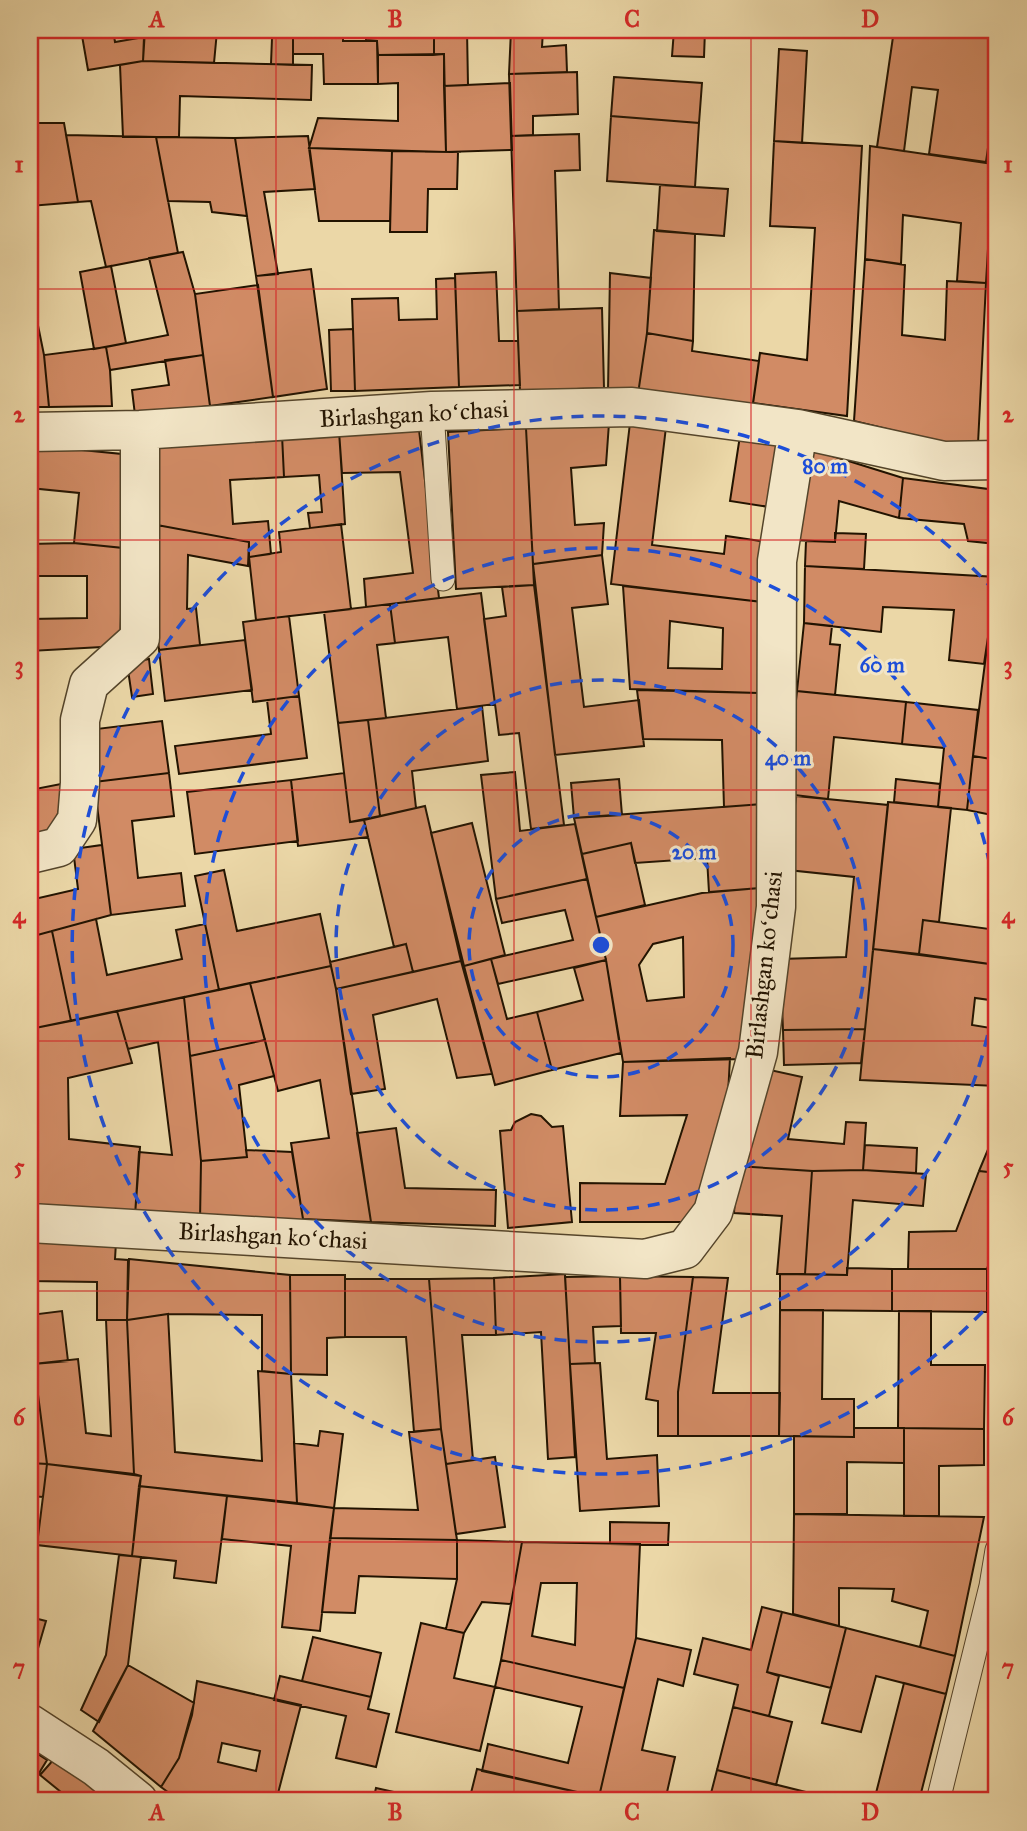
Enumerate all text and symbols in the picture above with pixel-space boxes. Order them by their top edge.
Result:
text: A [147,5,165,33]
text: B [387,5,403,33]
text: C [624,5,640,33]
text: D [861,5,879,33]
text: 1 [14,150,24,178]
text: 1 [1003,150,1013,178]
street label: Birlashgan koʻchasi [319,394,510,434]
text: 2 [13,400,25,428]
text: 2 [1002,400,1014,428]
text: 80 m [802,453,848,479]
text: 3 [14,651,24,680]
text: 3 [1003,651,1013,680]
text: 60 m [859,652,905,678]
text: 40 m [765,745,811,771]
text: 20 m [672,839,717,865]
street label: Birlashgan koʻchasi [739,869,789,1061]
text: 4 [13,901,27,929]
text: 4 [1002,901,1016,929]
centre of rings [589,933,613,957]
text: 5 [14,1152,25,1180]
text: 5 [1003,1152,1014,1180]
street label: Birlashgan koʻchasi [178,1216,369,1256]
text: 6 [13,1403,26,1431]
text: 6 [1002,1403,1015,1431]
text: 7 [13,1653,25,1681]
text: 7 [1002,1653,1014,1681]
text: A [147,1798,165,1826]
text: B [387,1798,403,1826]
text: C [624,1798,640,1826]
text: D [861,1798,879,1826]

